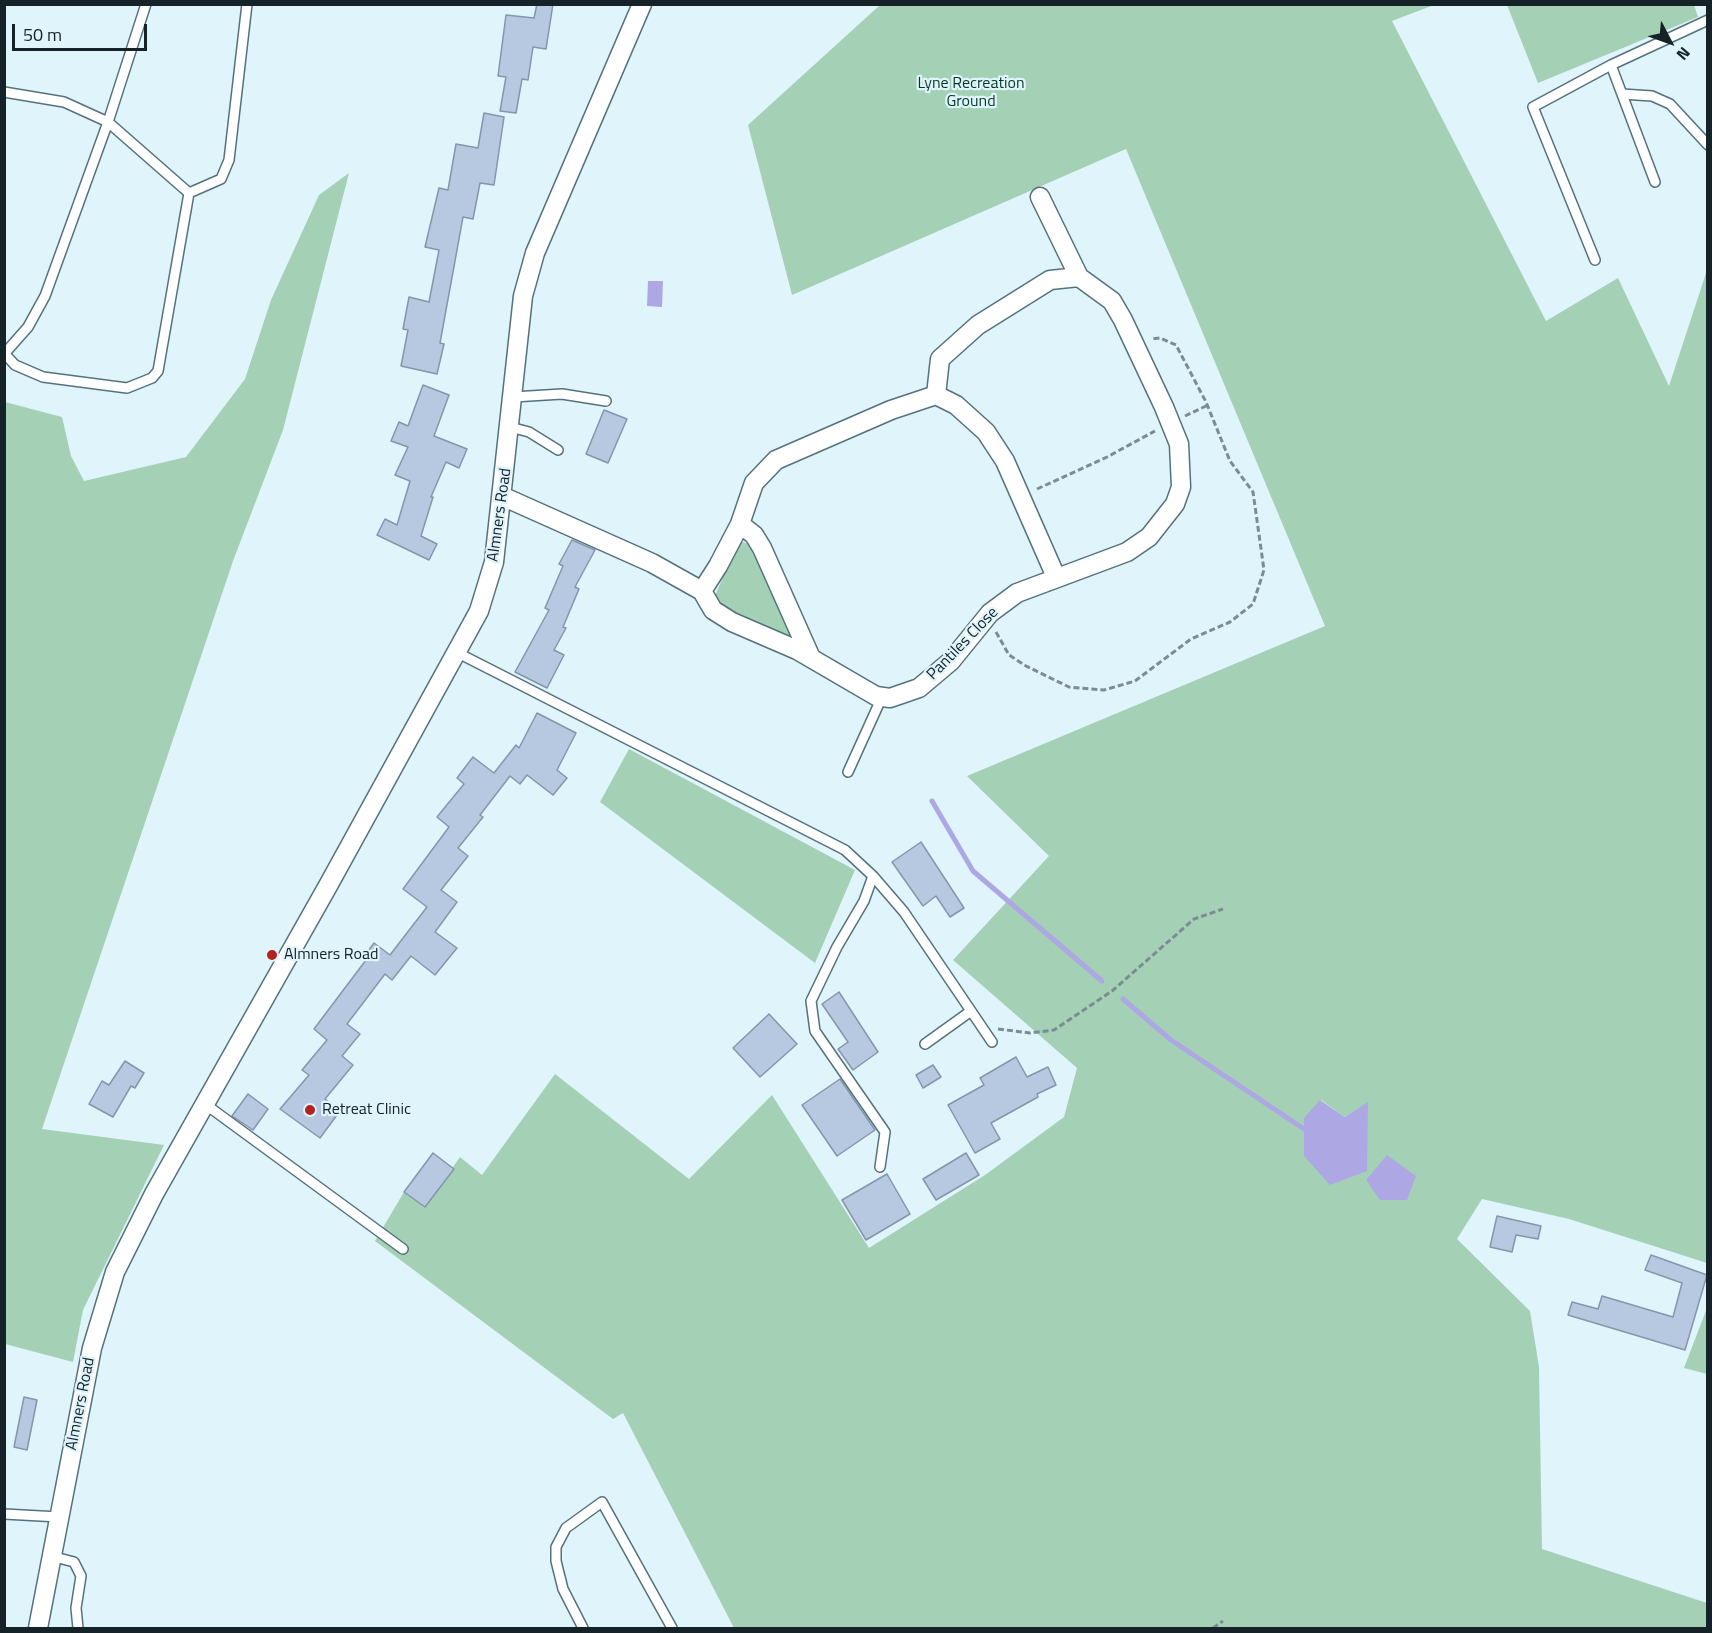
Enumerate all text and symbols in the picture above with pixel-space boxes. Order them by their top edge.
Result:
scale bar [15,12,150,50]
north arrow [1640,12,1700,72]
text: 50 m [23,21,62,48]
text: N [1671,42,1696,66]
park label: Lyne Recreation Ground [917,74,1025,112]
street label: Almners Road [484,467,516,563]
street label: Pantiles Close [923,603,1003,685]
place label: Almners Road [284,945,378,965]
marker: Almners Road [265,948,279,962]
place label: Retreat Clinic [322,1100,411,1120]
marker: Retreat Clinic [303,1103,317,1117]
street label: Almners Road [63,1356,99,1452]

